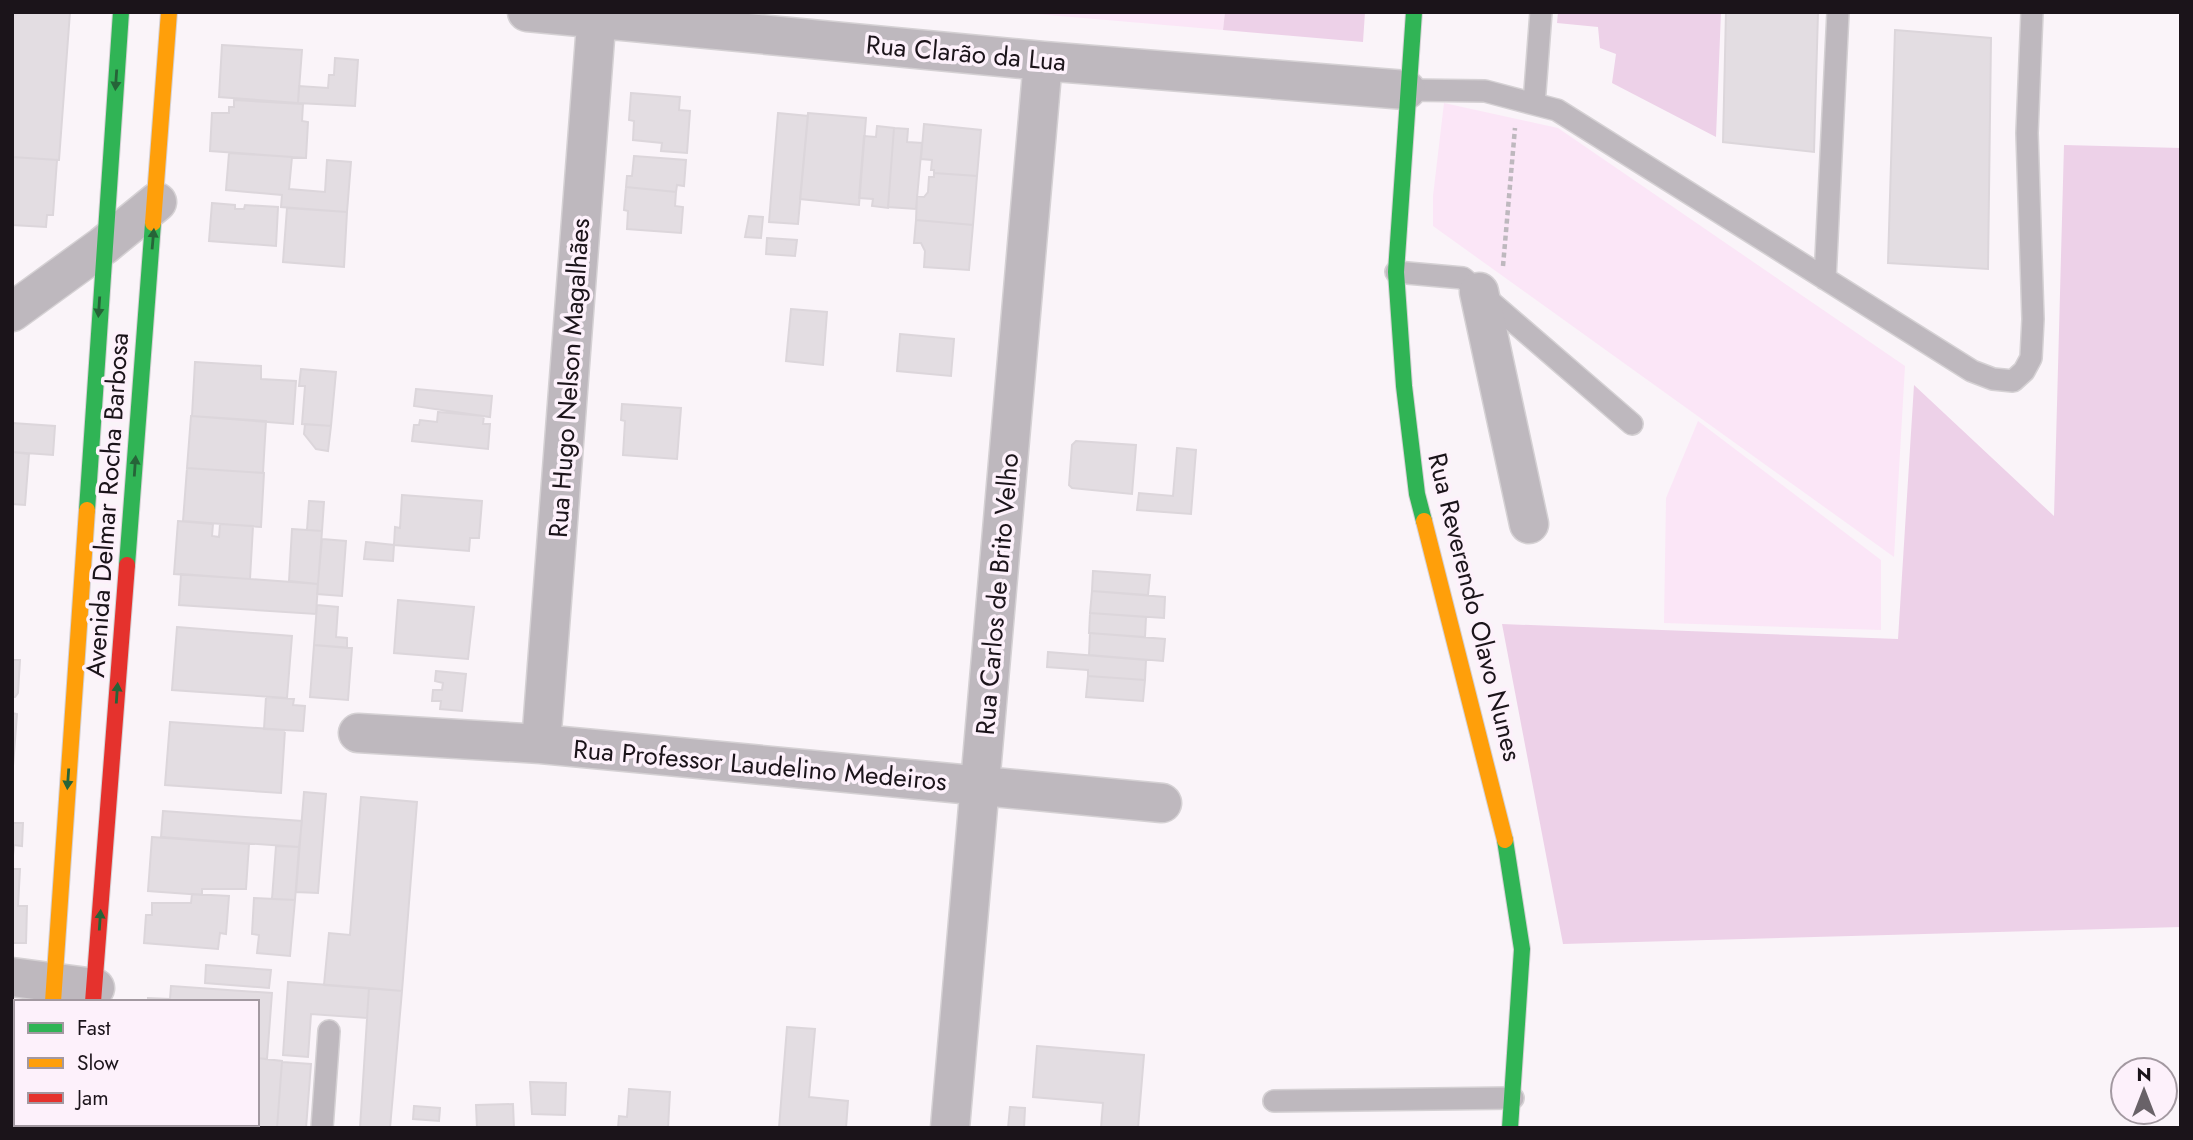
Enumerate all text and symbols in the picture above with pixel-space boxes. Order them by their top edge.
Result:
street label: Rua Clarão da Lua [864,25,1068,81]
one-way arrow [110,70,121,92]
street label: Rua Hugo Nelson Magalhães [539,217,599,539]
one-way arrow [148,228,159,250]
one-way arrow [93,296,104,318]
street label: Avenida Delmar Rocha Barbosa [76,331,138,679]
street label: Rua Reverendo Olavo Nunes [1418,449,1532,765]
street label: Rua Carlos de Brito Velho [966,451,1028,737]
one-way arrow [130,455,141,477]
one-way arrow [112,682,123,704]
street label: Rua Professor Laudelino Medeiros [572,730,948,800]
one-way arrow [62,768,73,790]
one-way arrow [95,908,106,930]
legend [14,1000,259,1126]
text: Fast [77,1013,110,1043]
text: Slow [77,1048,119,1078]
north arrow [2109,1056,2179,1126]
text: N [2136,1061,2152,1088]
text: Jam [74,1083,109,1113]

